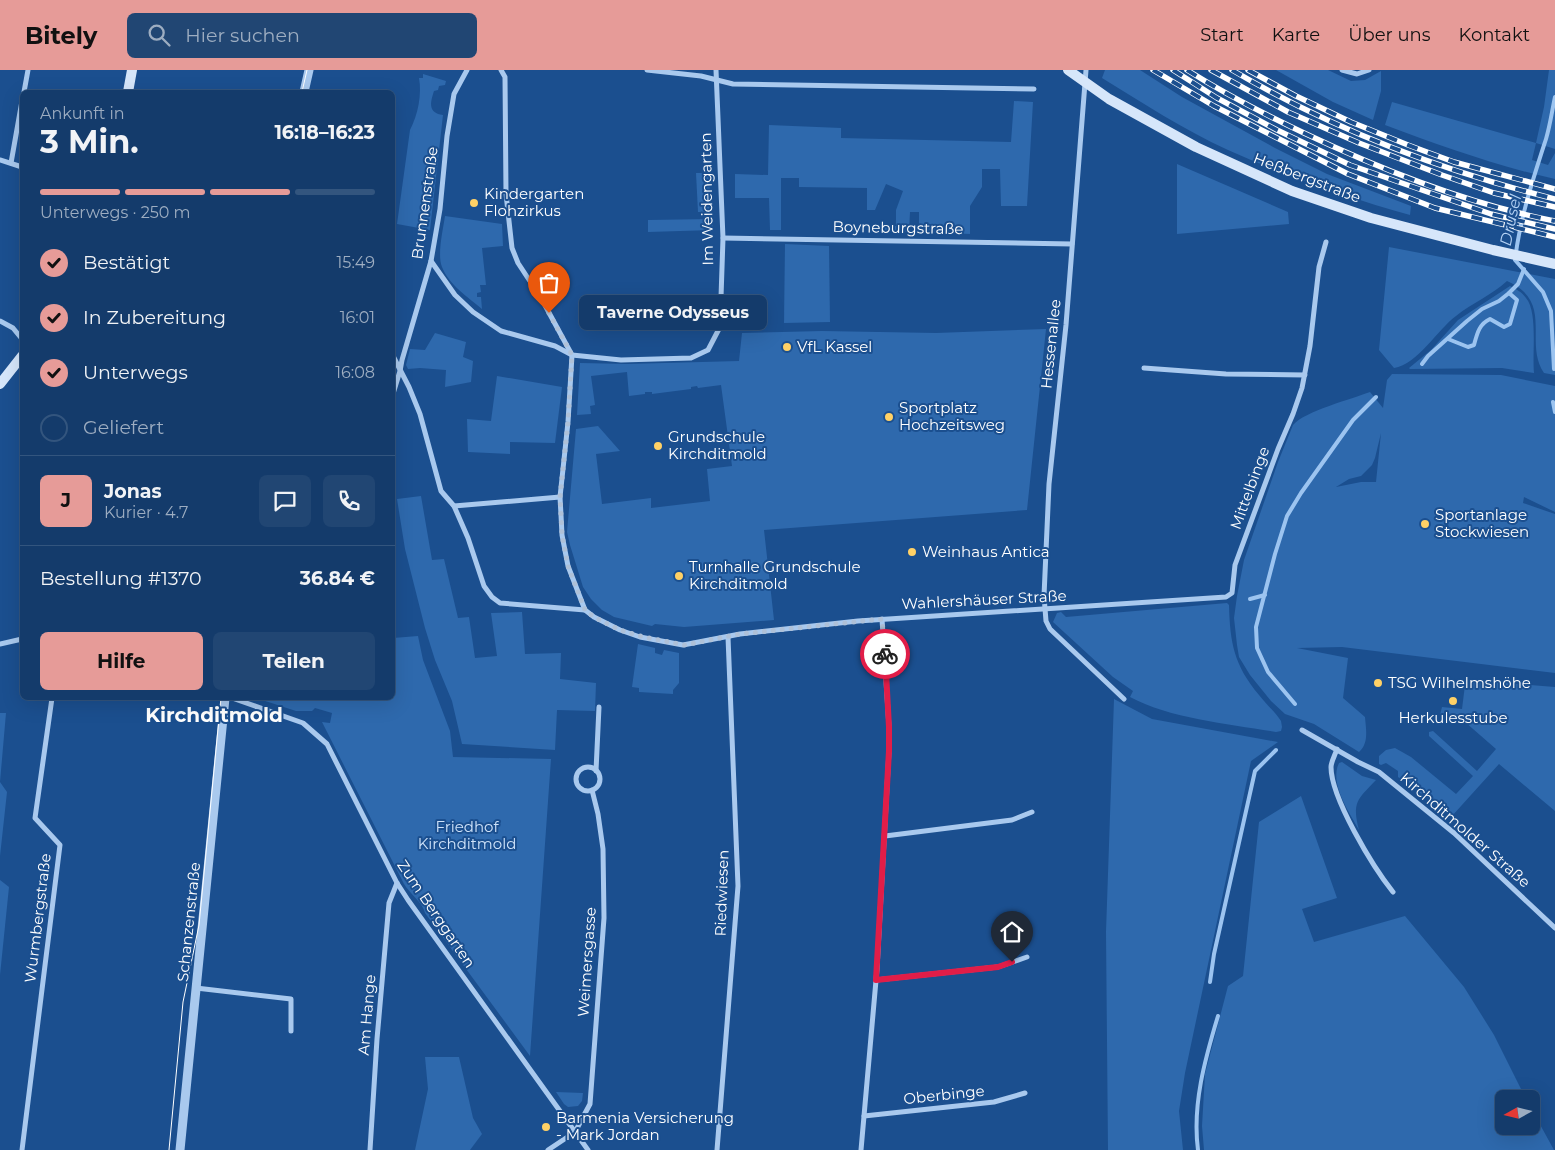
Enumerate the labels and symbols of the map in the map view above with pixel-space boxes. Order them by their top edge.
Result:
street label: Im Weidengarten [696,132,717,266]
street label: Brunnenstraße [407,145,442,261]
street label: Heßbergstraße [1251,148,1363,207]
place label: Kindergarten Flohzirkus [484,184,584,220]
water label: Drusel [1496,192,1525,248]
marker: Kindergarten Flohzirkus [468,197,480,209]
street label: Boyneburgstraße [832,217,964,238]
pin [528,262,570,313]
callout: Taverne Odysseus [579,296,766,330]
street label: Hessenallee [1036,298,1065,390]
place label: VfL Kassel [797,337,872,356]
marker: VfL Kassel [781,341,793,353]
place label: Sportplatz Hochzeitsweg [899,398,1005,434]
marker: Sportplatz Hochzeitsweg [883,411,895,423]
place label: Grundschule Kirchditmold [668,427,767,463]
marker: Grundschule Kirchditmold [652,440,664,452]
street label: Mittelbinge [1226,444,1273,532]
place label: Sportanlage Stockwiesen [1435,505,1529,541]
marker: Sportanlage Stockwiesen [1419,518,1431,530]
place label: Weinhaus Antica [922,542,1050,561]
marker: Weinhaus Antica [906,546,918,558]
place label: Turnhalle Grundschule Kirchditmold [689,557,861,593]
marker: Turnhalle Grundschule Kirchditmold [673,570,685,582]
street label: Wahlershäuser Straße [901,586,1067,613]
courier [860,629,910,679]
place label: TSG Wilhelmshöhe [1388,673,1531,692]
marker: TSG Wilhelmshöhe [1372,677,1384,689]
marker: Herkulesstube [1447,695,1459,707]
district label: Kirchditmold [145,703,283,727]
place label: Herkulesstube [1398,708,1508,727]
street label: Kirchditmolder Straße [1396,768,1534,891]
park label: Friedhof Kirchditmold [418,817,516,853]
street label: Riedwiesen [710,849,733,937]
street label: Wurmbergstraße [20,852,55,984]
street label: Zum Berggarten [393,856,480,971]
street label: Schanzenstraße [173,861,204,983]
street label: Weimersgasse [573,906,600,1018]
pin [991,911,1033,962]
street label: Am Hange [354,974,380,1056]
street label: Oberbinge [902,1081,985,1108]
north arrow [1495,1090,1540,1135]
place label: Barmenia Versicherung - Mark Jordan [556,1108,734,1144]
marker: Barmenia Versicherung - Mark Jordan [540,1121,552,1133]

